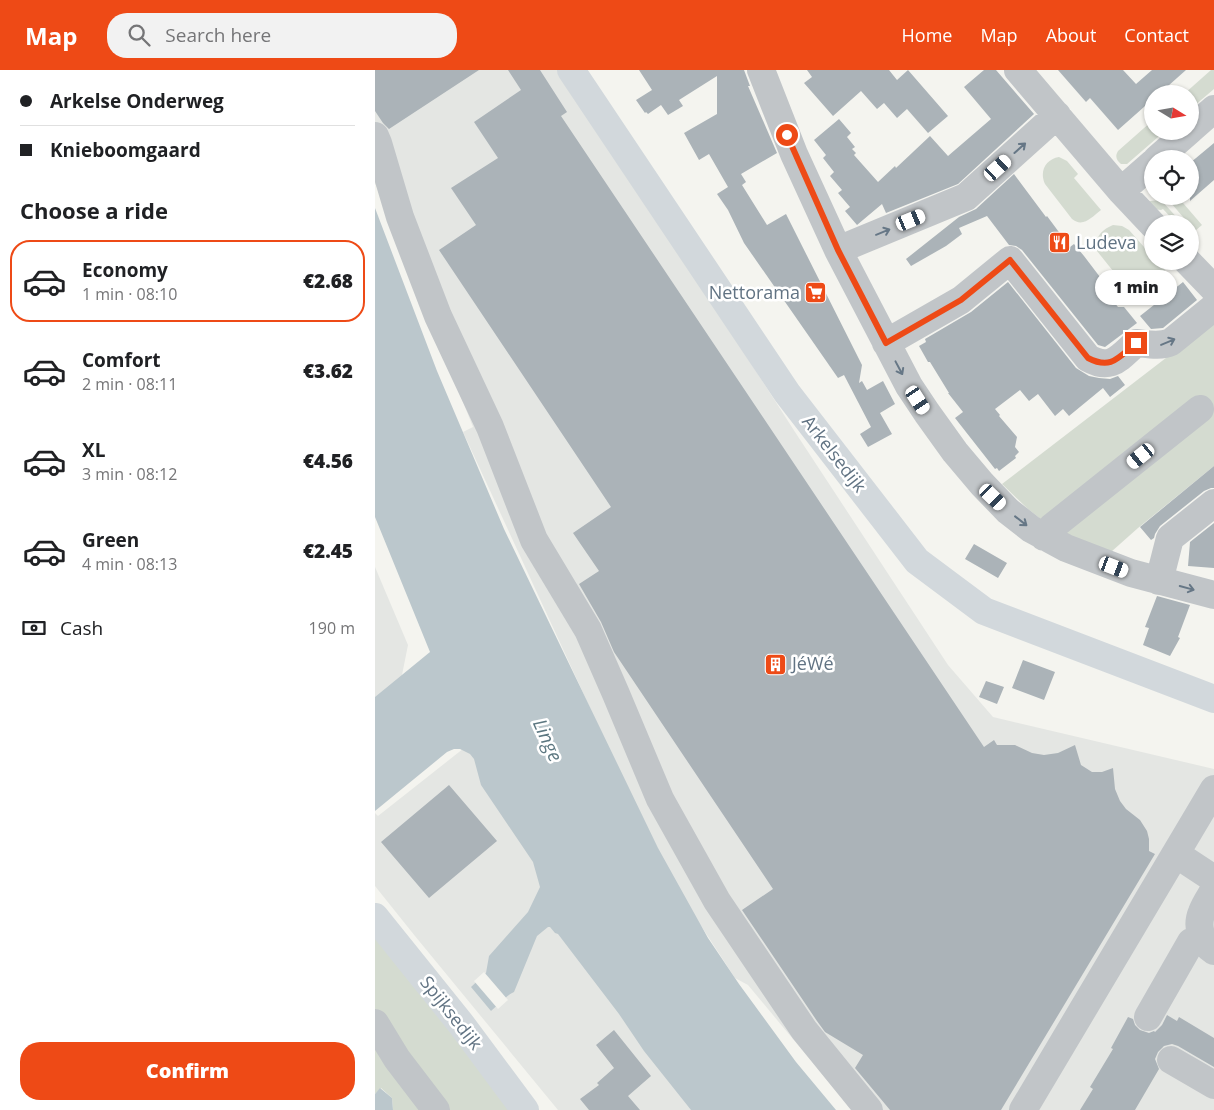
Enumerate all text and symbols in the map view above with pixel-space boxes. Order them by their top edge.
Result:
search box [107,13,457,58]
text: Map [25,19,77,52]
icon: search [125,21,153,49]
text: Search here [165,22,271,48]
text: Home [902,23,952,47]
text: Map [980,23,1018,47]
text: About [1046,23,1096,47]
text: Contact [1124,23,1189,47]
north arrow [1144,85,1199,140]
map controls [1144,85,1199,270]
text: Arkelse Onderweg [50,88,224,114]
route start [776,124,798,146]
text: Knieboomgaard [50,137,201,163]
one-way arrow [1014,143,1027,154]
button: locate [1144,150,1199,205]
car [981,152,1014,184]
text: Choose a ride [20,195,168,225]
car [894,207,927,233]
button: layers [1144,215,1199,270]
one-way arrow [875,226,890,236]
place label: Ludeva [1076,230,1137,254]
restaurant icon: Ludeva [1048,231,1072,255]
text: Economy [82,257,168,283]
icon: car [22,259,67,304]
text: €2.68 [303,268,353,294]
callout: 1 min [1095,270,1177,306]
text: 1 min [1113,276,1159,298]
place label: Nettorama [709,280,800,304]
supermarket icon: Nettorama [804,281,828,305]
text: 1 min · 08:10 [82,283,177,305]
route end [1125,332,1147,354]
one-way arrow [1160,336,1175,346]
text: Comfort [82,347,161,373]
icon: car [22,349,67,394]
text: €3.62 [303,358,353,384]
one-way arrow [894,360,904,375]
text: 2 min · 08:11 [82,373,177,395]
car [903,383,932,417]
street label: Arkelsedijk [797,410,873,497]
text: XL [82,437,105,463]
icon: car [22,439,67,484]
car [1124,441,1157,471]
text: €4.56 [303,448,353,474]
text: 3 min · 08:12 [82,463,177,485]
car [976,481,1009,513]
one-way arrow [1014,516,1027,527]
text: Green [82,527,139,553]
icon: car [22,529,67,574]
text: €2.45 [303,538,353,564]
text: 4 min · 08:13 [82,553,177,575]
car [1097,555,1130,579]
one-way arrow [1179,584,1195,594]
icon: cash [20,614,48,642]
text: Cash [60,615,103,641]
text: 190 m [309,617,355,639]
place label: JéWé [790,651,834,675]
building icon: JéWé [764,652,788,676]
water label: Linge [527,715,569,765]
street label: Spijksedijk [415,970,489,1055]
button: Confirm [20,1042,355,1100]

